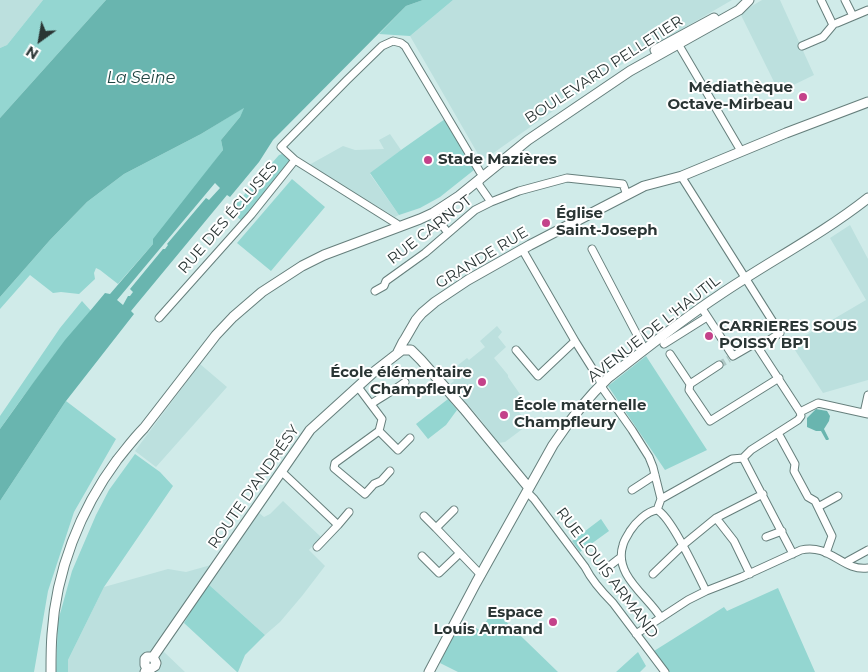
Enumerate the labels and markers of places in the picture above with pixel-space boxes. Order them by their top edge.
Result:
place label: Médiathèque Octave-Mirbeau [667,79,793,114]
marker: Médiathèque Octave-Mirbeau [797,91,809,103]
place label: Stade Mazières [438,151,557,169]
marker: Stade Mazières [422,154,434,166]
place label: Église Saint-Joseph [556,205,658,240]
marker: Église Saint-Joseph [540,217,552,229]
place label: CARRIERES SOUS POISSY BP1 [719,318,857,353]
marker: CARRIERES SOUS POISSY BP1 [703,330,715,342]
place label: École élémentaire Champfleury [330,364,472,399]
marker: École élémentaire Champfleury [476,376,488,388]
place label: École maternelle Champfleury [514,397,646,432]
marker: École maternelle Champfleury [498,409,510,421]
place label: Espace Louis Armand [433,604,543,639]
marker: Espace Louis Armand [547,616,559,628]

